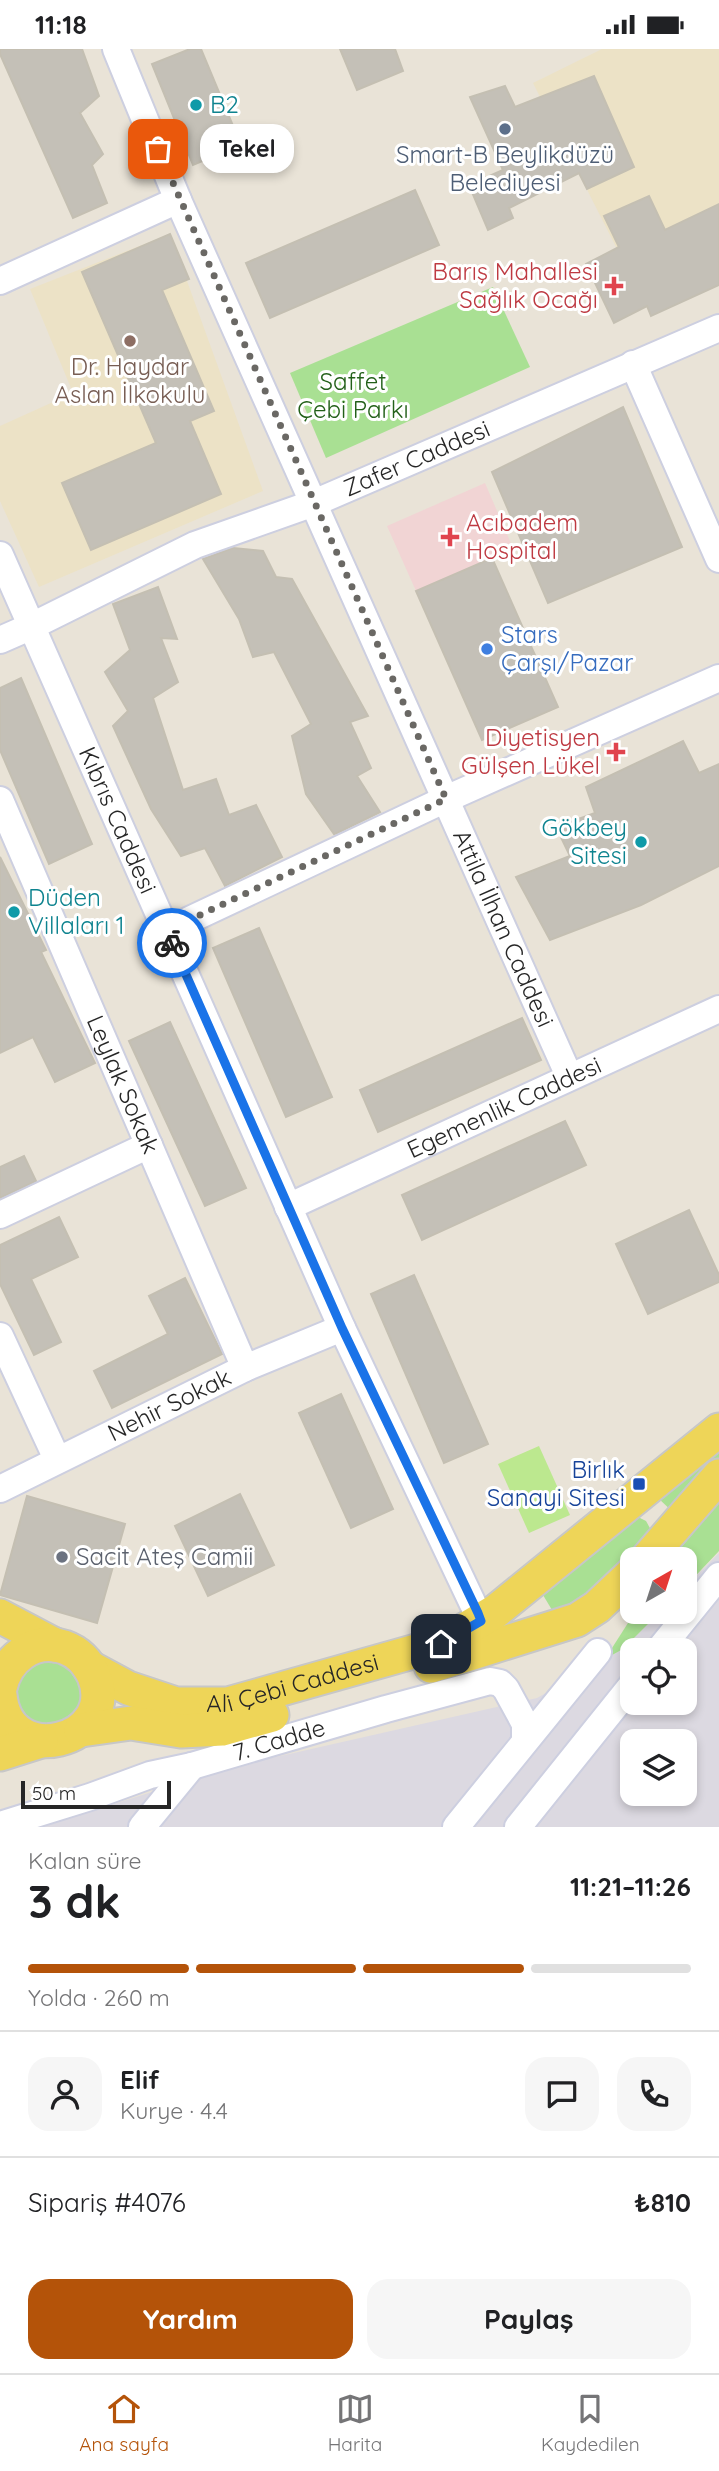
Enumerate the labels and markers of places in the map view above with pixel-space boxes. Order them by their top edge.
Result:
place label: B2 [210,89,239,119]
marker: B2 [188,97,204,113]
pin [128,119,188,179]
marker: Smart-B Beylikdüzü Belediyesi [497,121,513,137]
callout: Tekel [200,125,294,173]
place label: Smart-B Beylikdüzü Belediyesi [396,139,614,197]
place label: Barış Mahallesi Sağlık Ocağı [432,256,598,314]
marker: Barış Mahallesi Sağlık Ocağı [604,276,624,296]
marker: Dr. Haydar Aslan İlkokulu [122,333,138,349]
place label: Dr. Haydar Aslan İlkokulu [54,351,206,409]
place label: Acıbadem Hospital [466,507,578,565]
marker: Acıbadem Hospital [440,527,460,547]
place label: Stars Çarşı/Pazar [501,619,633,677]
marker: Stars Çarşı/Pazar [479,641,495,657]
place label: Diyetisyen Gülşen Lükel [461,722,600,780]
marker: Diyetisyen Gülşen Lükel [606,742,626,762]
place label: Gökbey Sitesi [541,812,627,870]
marker: Gökbey Sitesi [633,834,649,850]
place label: Düden Villaları 1 [28,882,125,940]
marker: Düden Villaları 1 [6,904,22,920]
place label: Birlık Sanayi Sitesi [487,1454,625,1512]
marker: Birlık Sanayi Sitesi [631,1476,647,1492]
place label: Sacit Ateş Camii [76,1541,253,1571]
marker: Sacit Ateş Camii [54,1549,70,1565]
pin [411,1614,471,1674]

